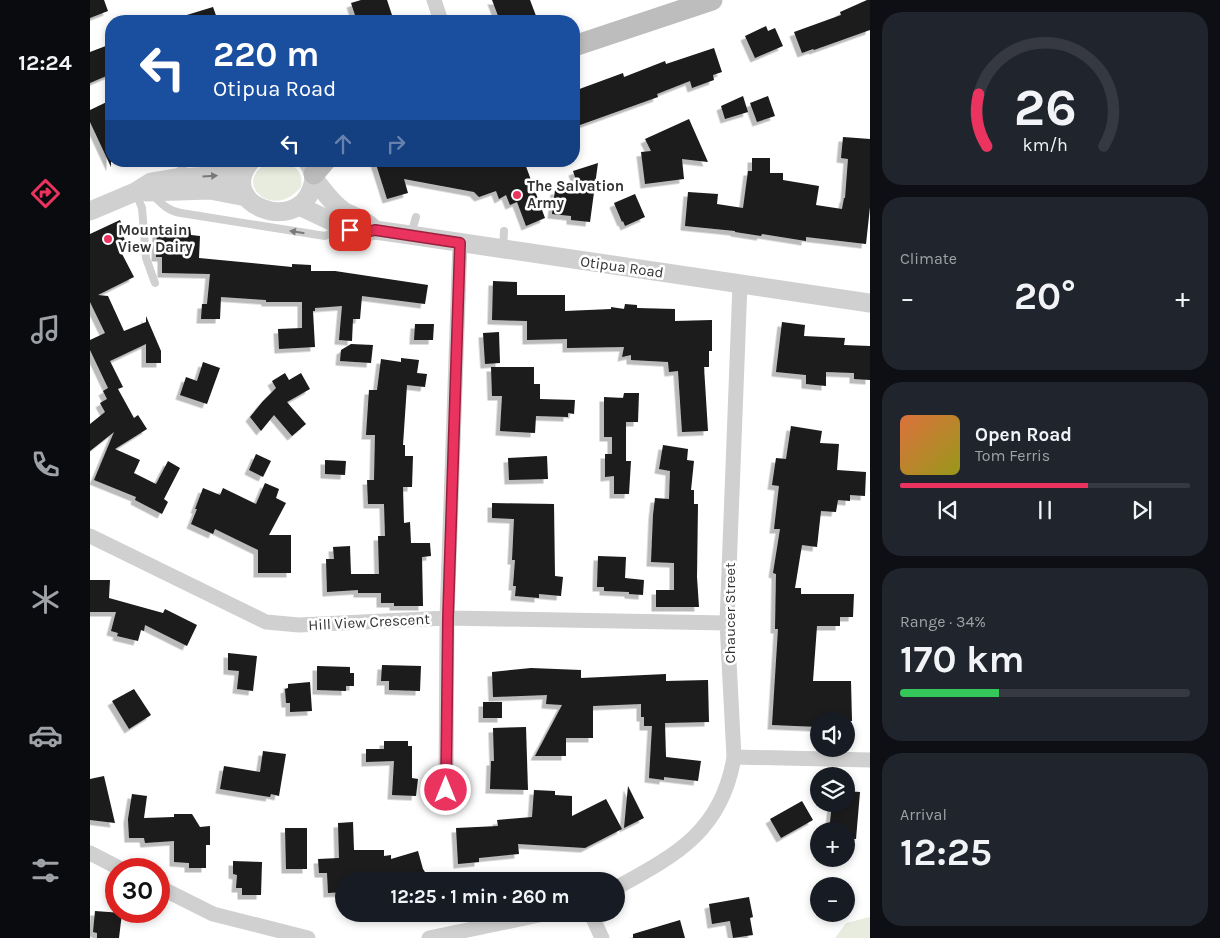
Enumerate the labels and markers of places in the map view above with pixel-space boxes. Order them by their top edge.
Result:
place label: The Salvation Army [527,177,624,212]
marker: The Salvation Army [511,189,523,201]
pin [329,209,371,251]
place label: Mountain View Dairy [118,221,193,256]
marker: Mountain View Dairy [102,233,114,245]

